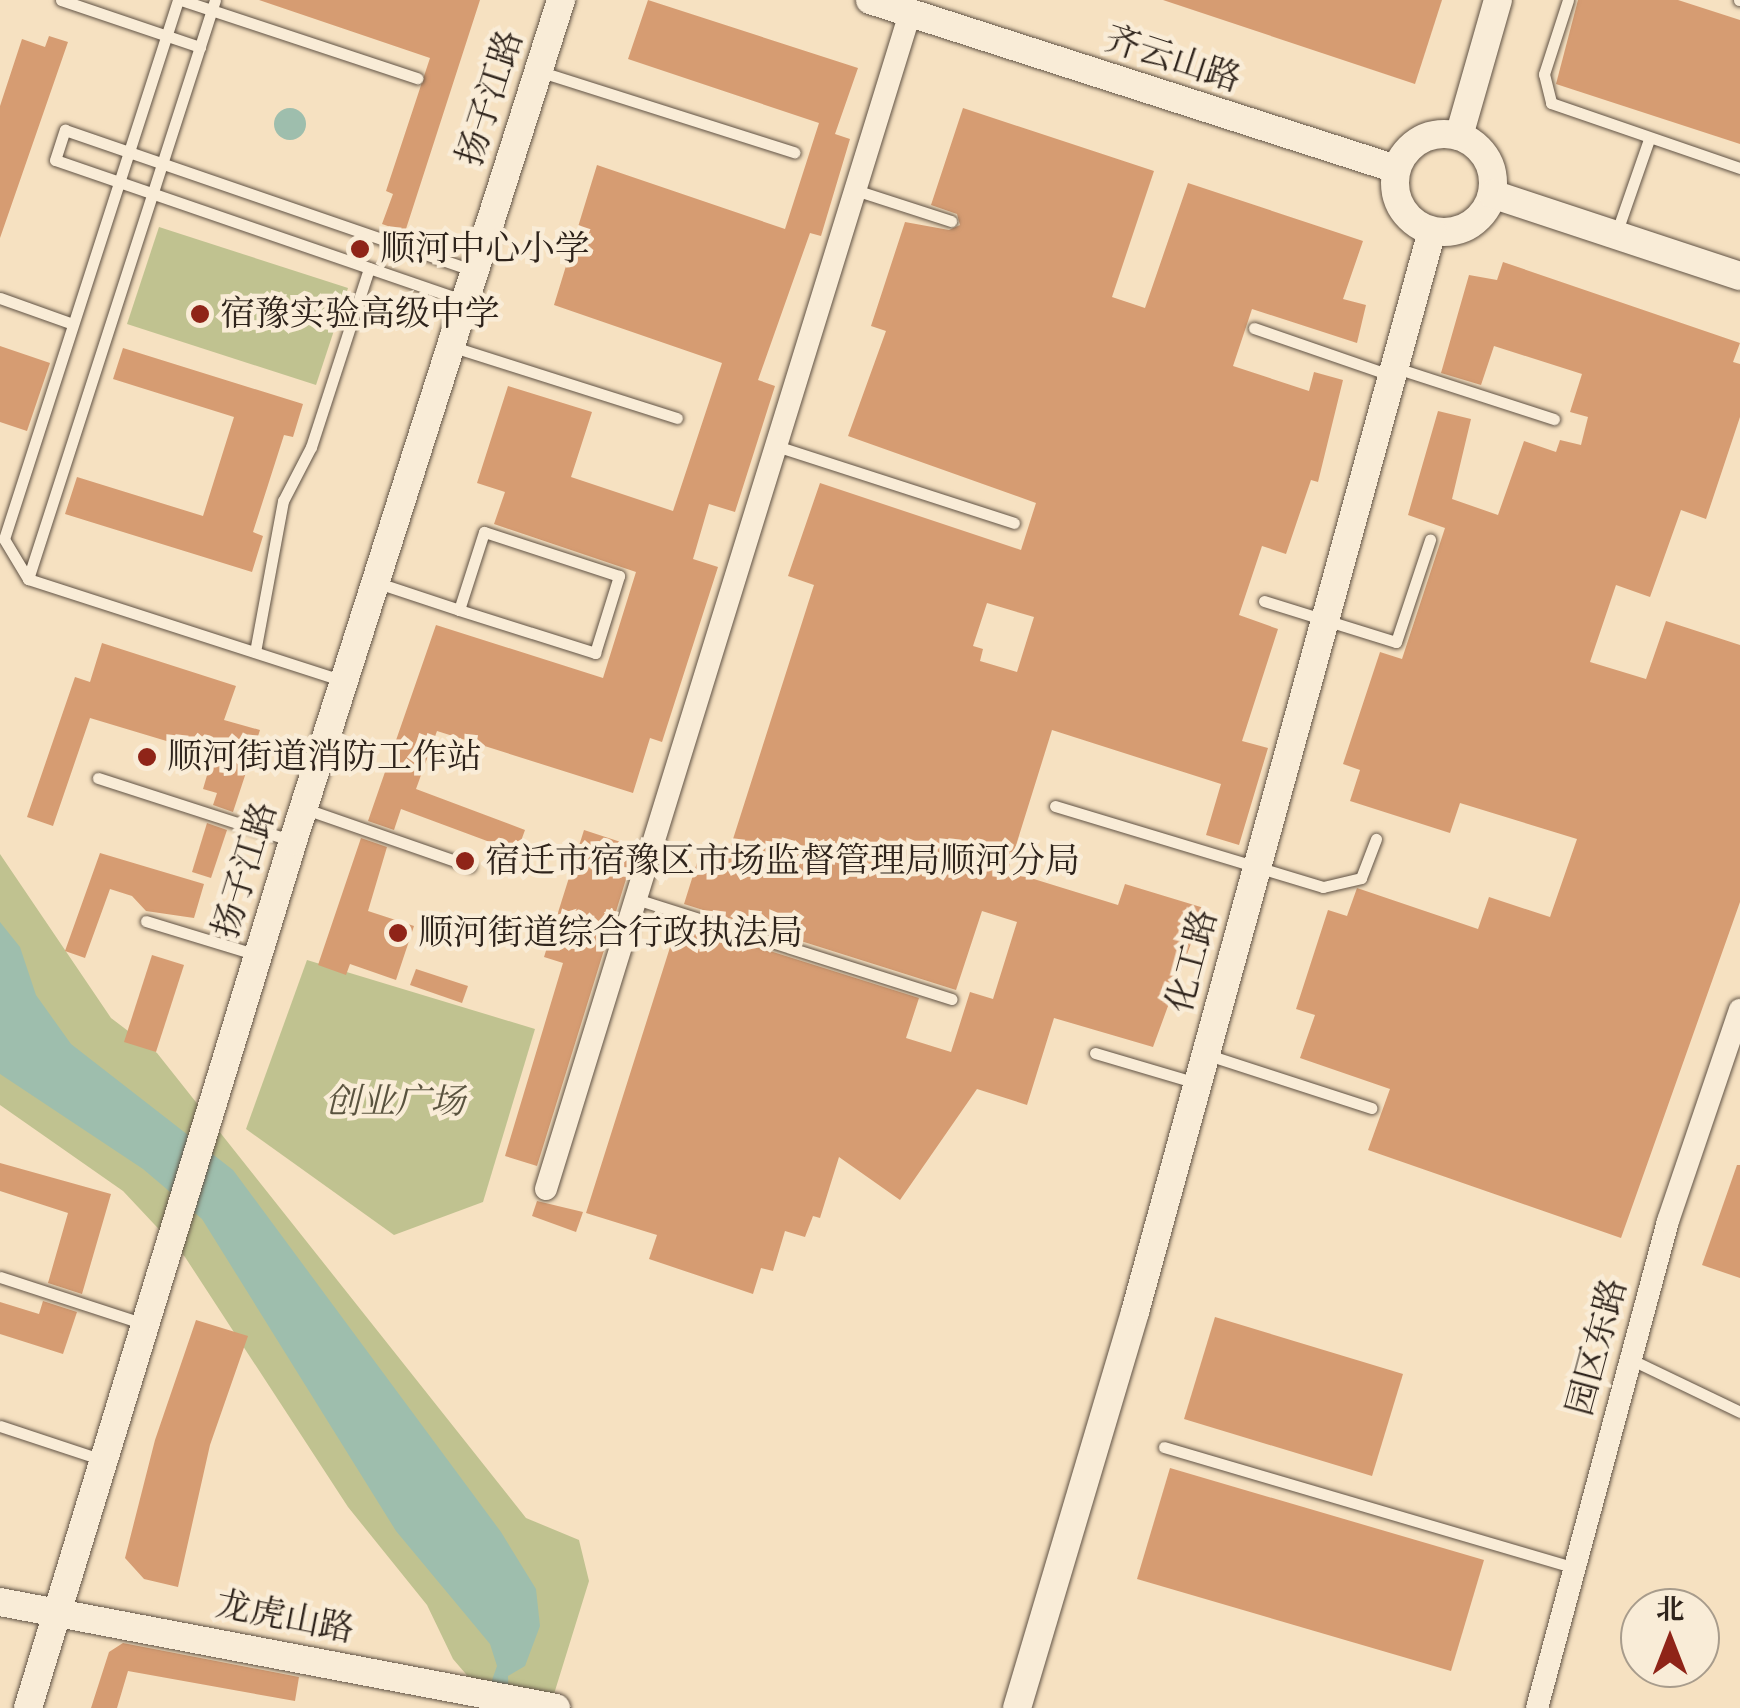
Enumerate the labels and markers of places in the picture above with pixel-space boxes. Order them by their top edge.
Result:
place label: 顺河中心小学 [380,228,590,270]
marker: 顺河中心小学 [349,238,371,260]
place label: 宿豫实验高级中学 [220,293,500,335]
marker: 宿豫实验高级中学 [189,303,211,325]
place label: 顺河街道消防工作站 [167,736,482,778]
marker: 顺河街道消防工作站 [136,746,158,768]
place label: 宿迁市宿豫区市场监督管理局顺河分局 [485,840,1080,882]
marker: 宿迁市宿豫区市场监督管理局顺河分局 [454,850,476,872]
place label: 顺河街道综合行政执法局 [418,912,803,954]
marker: 顺河街道综合行政执法局 [387,922,409,944]

